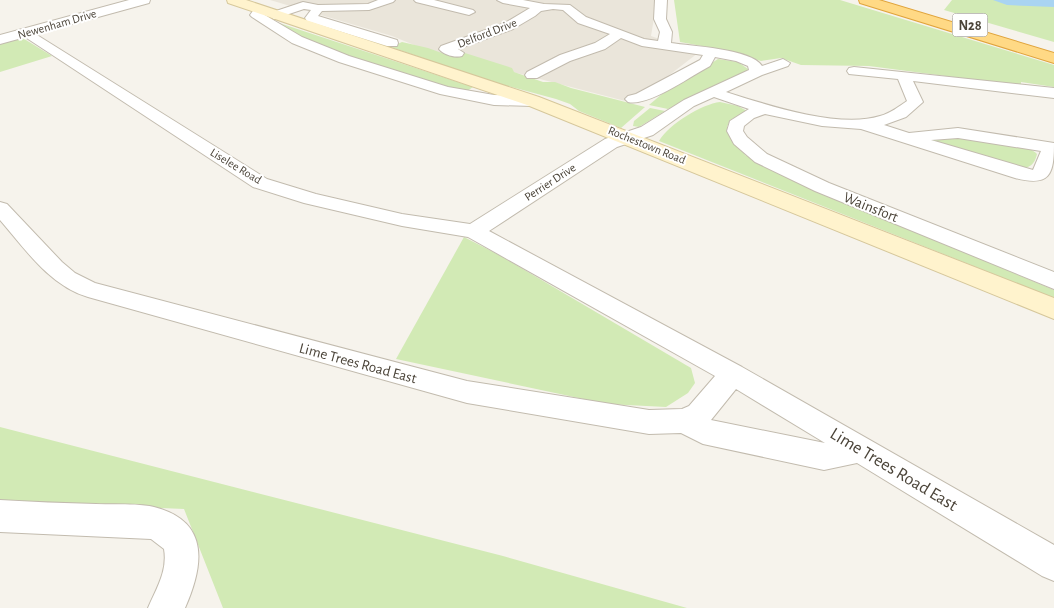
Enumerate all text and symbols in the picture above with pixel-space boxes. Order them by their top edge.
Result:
street label: Newenham Drive [16,7,98,41]
road number: N28 [952,14,988,36]
street label: Delford Drive [456,16,518,50]
street label: Rochestown Road [607,124,687,166]
street label: Liselee Road [208,146,264,186]
street label: Perrier Drive [522,161,578,203]
street label: Wainsfort [841,190,901,225]
street label: Lime Trees Road East [298,341,418,386]
street label: Lime Trees Road East [827,425,960,515]

